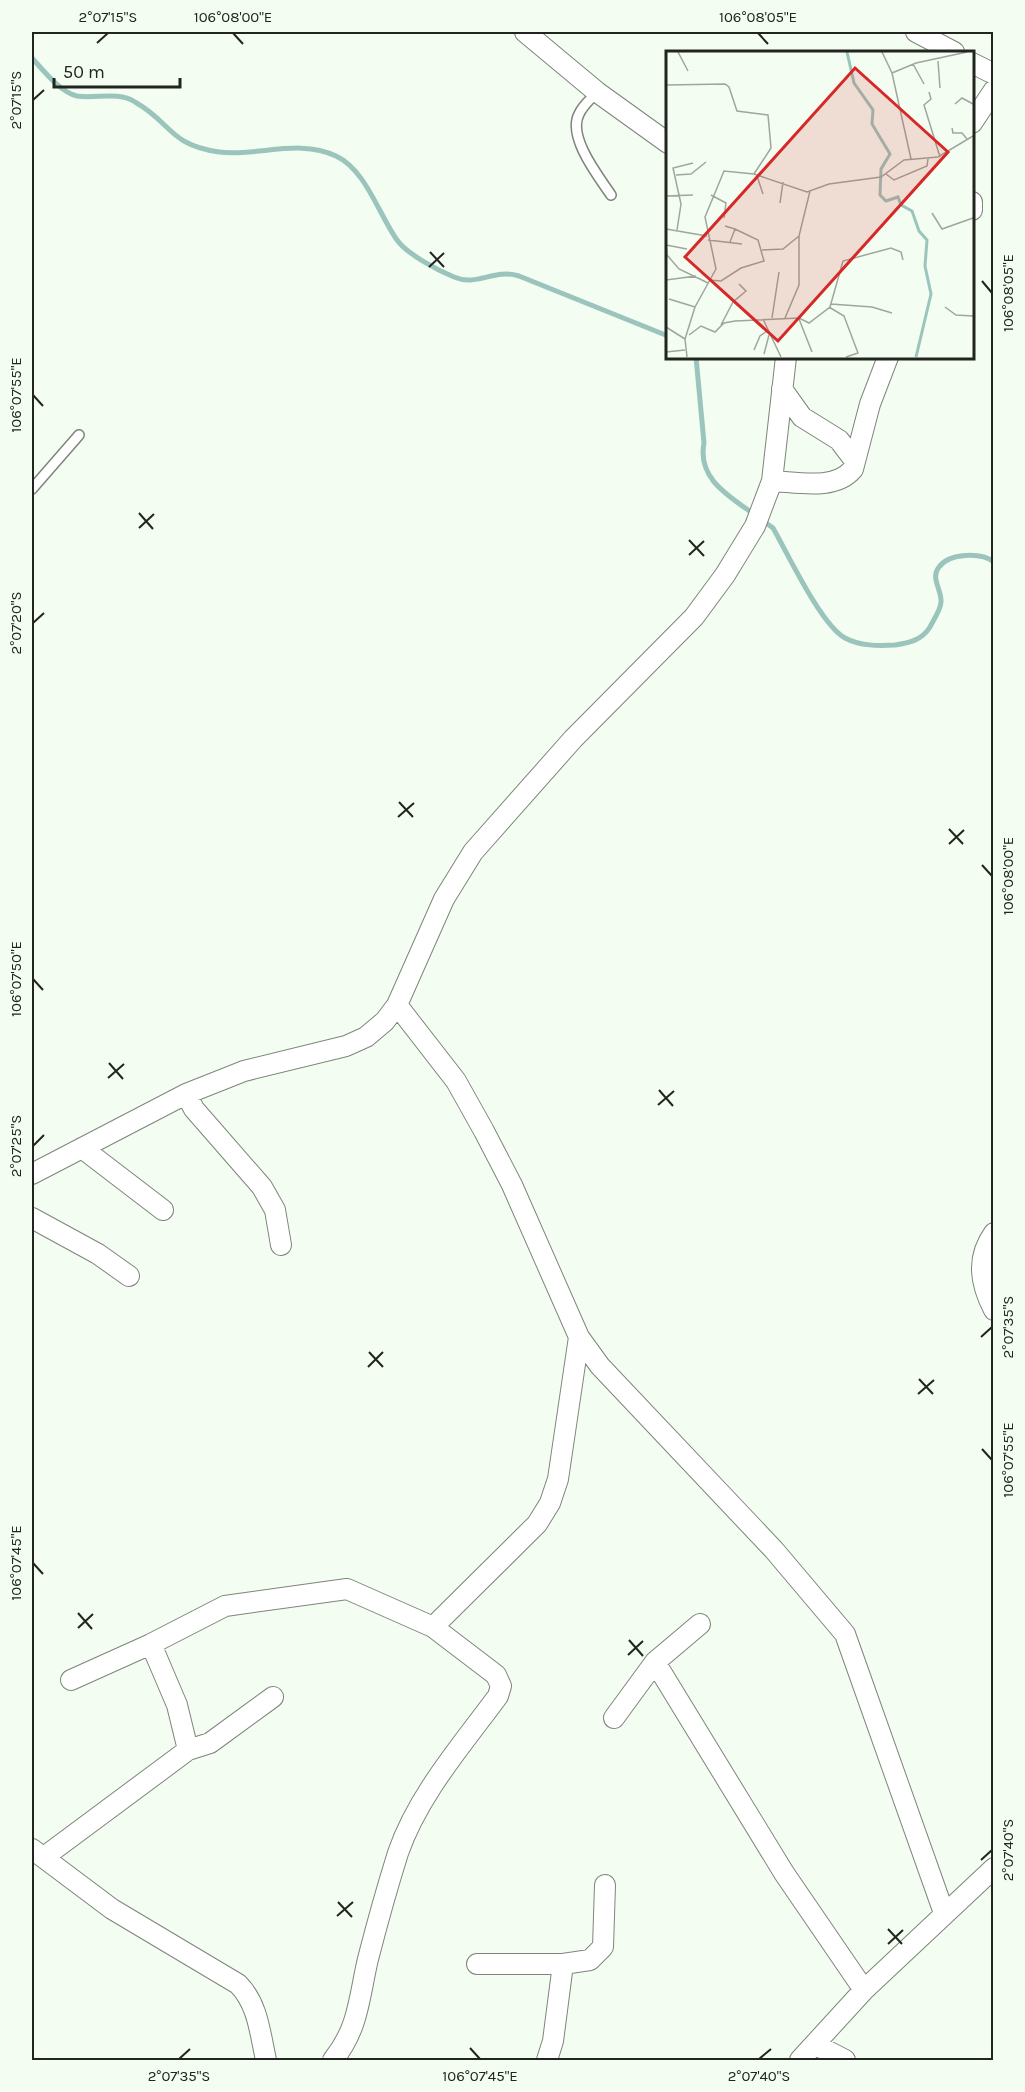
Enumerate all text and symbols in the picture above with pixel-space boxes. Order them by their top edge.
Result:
text: 2°07'15"S [79,8,137,26]
text: 106°08'00"E [194,8,272,26]
text: 106°08'05"E [719,8,797,26]
scale bar [54,51,180,89]
inset map [666,51,974,358]
text: 50 m [63,61,105,83]
text: 2°07'15"S [7,71,25,129]
text: 106°08'05"E [999,254,1017,332]
text: 106°07'55"E [7,357,25,433]
text: 2°07'20"S [7,591,25,655]
text: 106°08'00"E [999,837,1017,915]
text: 106°07'50"E [7,941,25,1017]
text: 2°07'25"S [7,1115,25,1177]
text: 2°07'35"S [999,1296,1017,1358]
text: 106°07'55"E [999,1422,1017,1498]
text: 106°07'45"E [7,1525,25,1601]
text: 2°07'40"S [999,1819,1017,1881]
text: 2°07'35"S [148,2067,210,2085]
text: 106°07'45"E [442,2067,518,2085]
text: 2°07'40"S [728,2067,790,2085]

